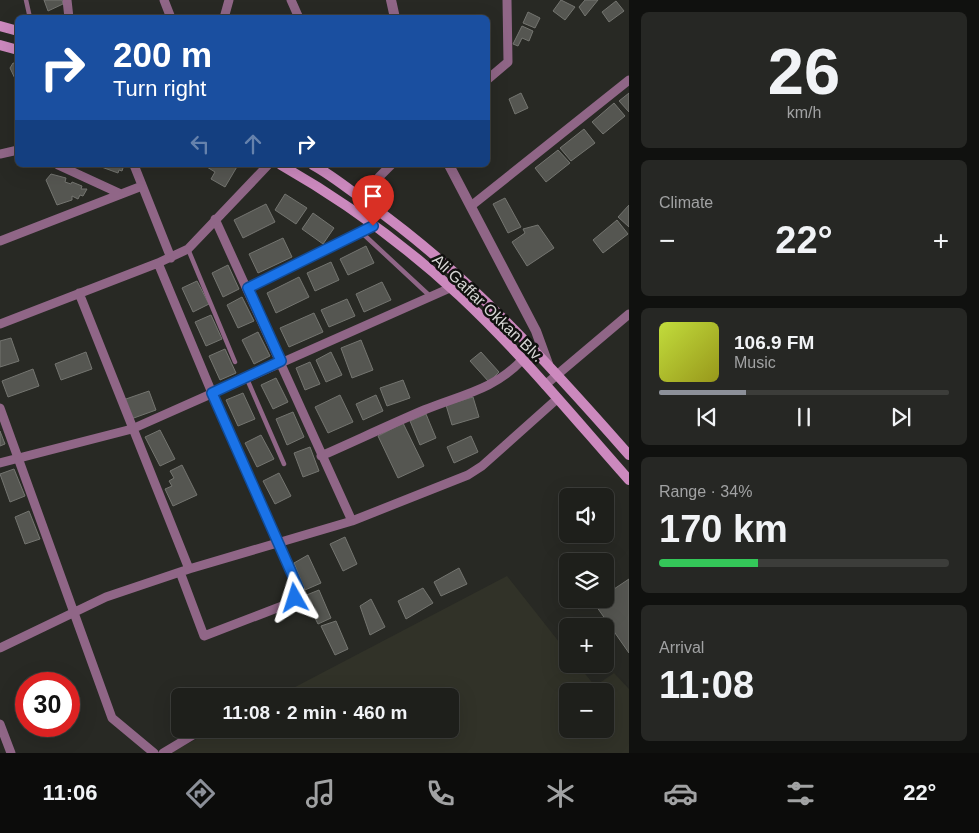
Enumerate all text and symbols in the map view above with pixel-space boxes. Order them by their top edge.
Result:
icon: right [30,35,95,100]
text: 200 m [113,35,212,74]
text: 26 [768,35,840,108]
text: Turn right [113,76,206,101]
text: km/h [787,104,821,121]
icon: left [186,130,214,158]
icon: ahead [239,130,267,158]
icon: right [292,130,320,158]
pin [352,175,394,226]
icon: arrive [359,182,387,210]
text: Climate [659,194,713,211]
text: 22° [775,219,833,261]
text: − [659,225,675,256]
text: + [933,225,949,256]
street label: Ali Gaffar Okkan Blv. [429,251,547,365]
text: 106.9 FM [734,332,814,353]
text: Music [734,354,776,371]
icon: previous [693,403,721,431]
icon: pause [790,403,818,431]
icon: next [887,403,915,431]
text: Range · 34% [659,483,752,500]
map controls [559,488,614,738]
button: sound [559,488,614,543]
text: 170 km [659,508,788,550]
button: layers [559,553,614,608]
position arrow [268,571,320,623]
button: + [559,618,614,673]
text: Arrival [659,639,704,656]
text: 11:08 [659,664,754,706]
speed limit sign: 30 [15,672,80,737]
button: − [559,683,614,738]
text: 11:08 · 2 min · 460 m [223,702,407,723]
icon: directions [183,776,218,811]
icon: music [303,776,338,811]
icon: phone [423,776,458,811]
icon: climate [543,776,578,811]
icon: car [663,776,698,811]
icon: filters [783,776,818,811]
text: 11:06 [43,780,98,805]
text: 22° [903,780,936,805]

